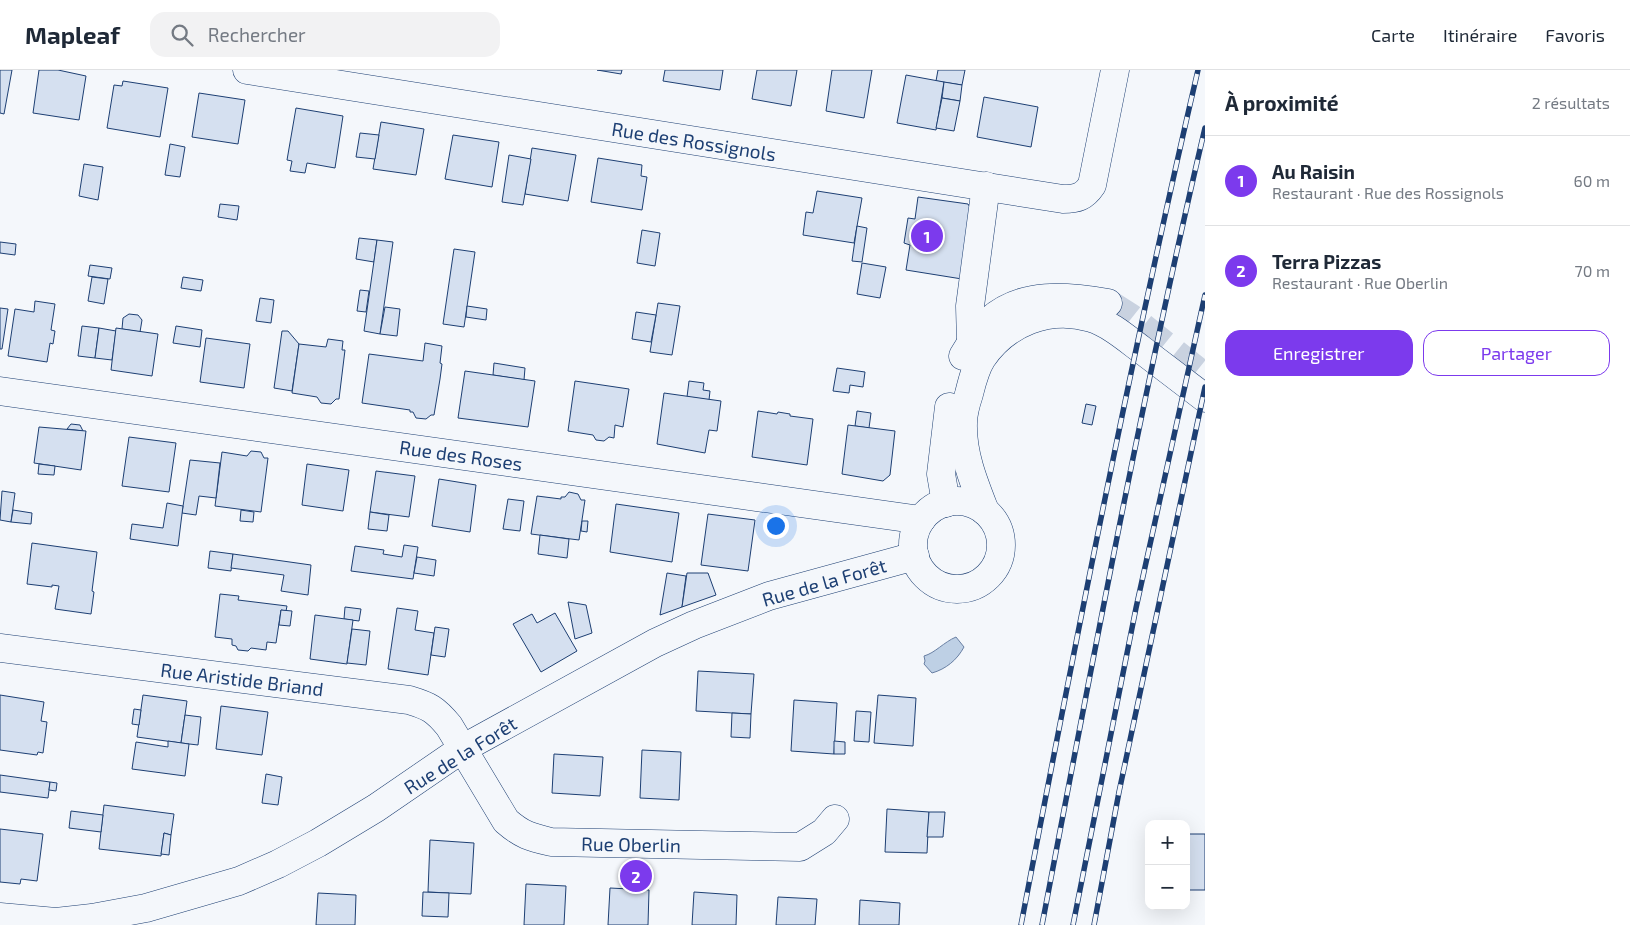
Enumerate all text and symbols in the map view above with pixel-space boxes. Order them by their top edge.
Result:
search box [150,12,500,57]
text: Mapleaf [25,20,120,49]
icon: search [168,21,196,49]
text: Rechercher [208,23,306,46]
text: Carte [1371,24,1415,46]
text: Itinéraire [1443,24,1517,46]
text: Favoris [1545,24,1605,46]
text: À proximité [1225,90,1339,115]
text: 2 résultats [1532,93,1610,112]
street label: Rue des Rossignols [610,117,778,165]
text: Au Raisin [1272,160,1355,183]
text: 1 [1238,171,1244,190]
text: 60 m [1574,171,1610,190]
text: Restaurant · Rue des Rossignols [1272,183,1504,202]
pin: 1 [911,217,943,255]
text: Terra Pizzas [1272,250,1381,273]
text: 2 [1236,261,1246,280]
text: 70 m [1575,261,1610,280]
text: Restaurant · Rue Oberlin [1272,273,1448,292]
button: Enregistrer [1225,330,1413,376]
button: Partager [1423,330,1610,376]
street label: Rue des Roses [398,435,524,475]
your location [763,513,789,539]
street label: Rue de la Forêt [759,553,889,611]
street label: Rue Aristide Briand [159,658,325,700]
street label: Rue de la Forêt [400,711,520,799]
map controls [1145,820,1190,910]
button: + [1145,820,1190,865]
street label: Rue Oberlin [581,832,681,856]
pin: 2 [620,857,652,895]
button: − [1145,865,1190,910]

